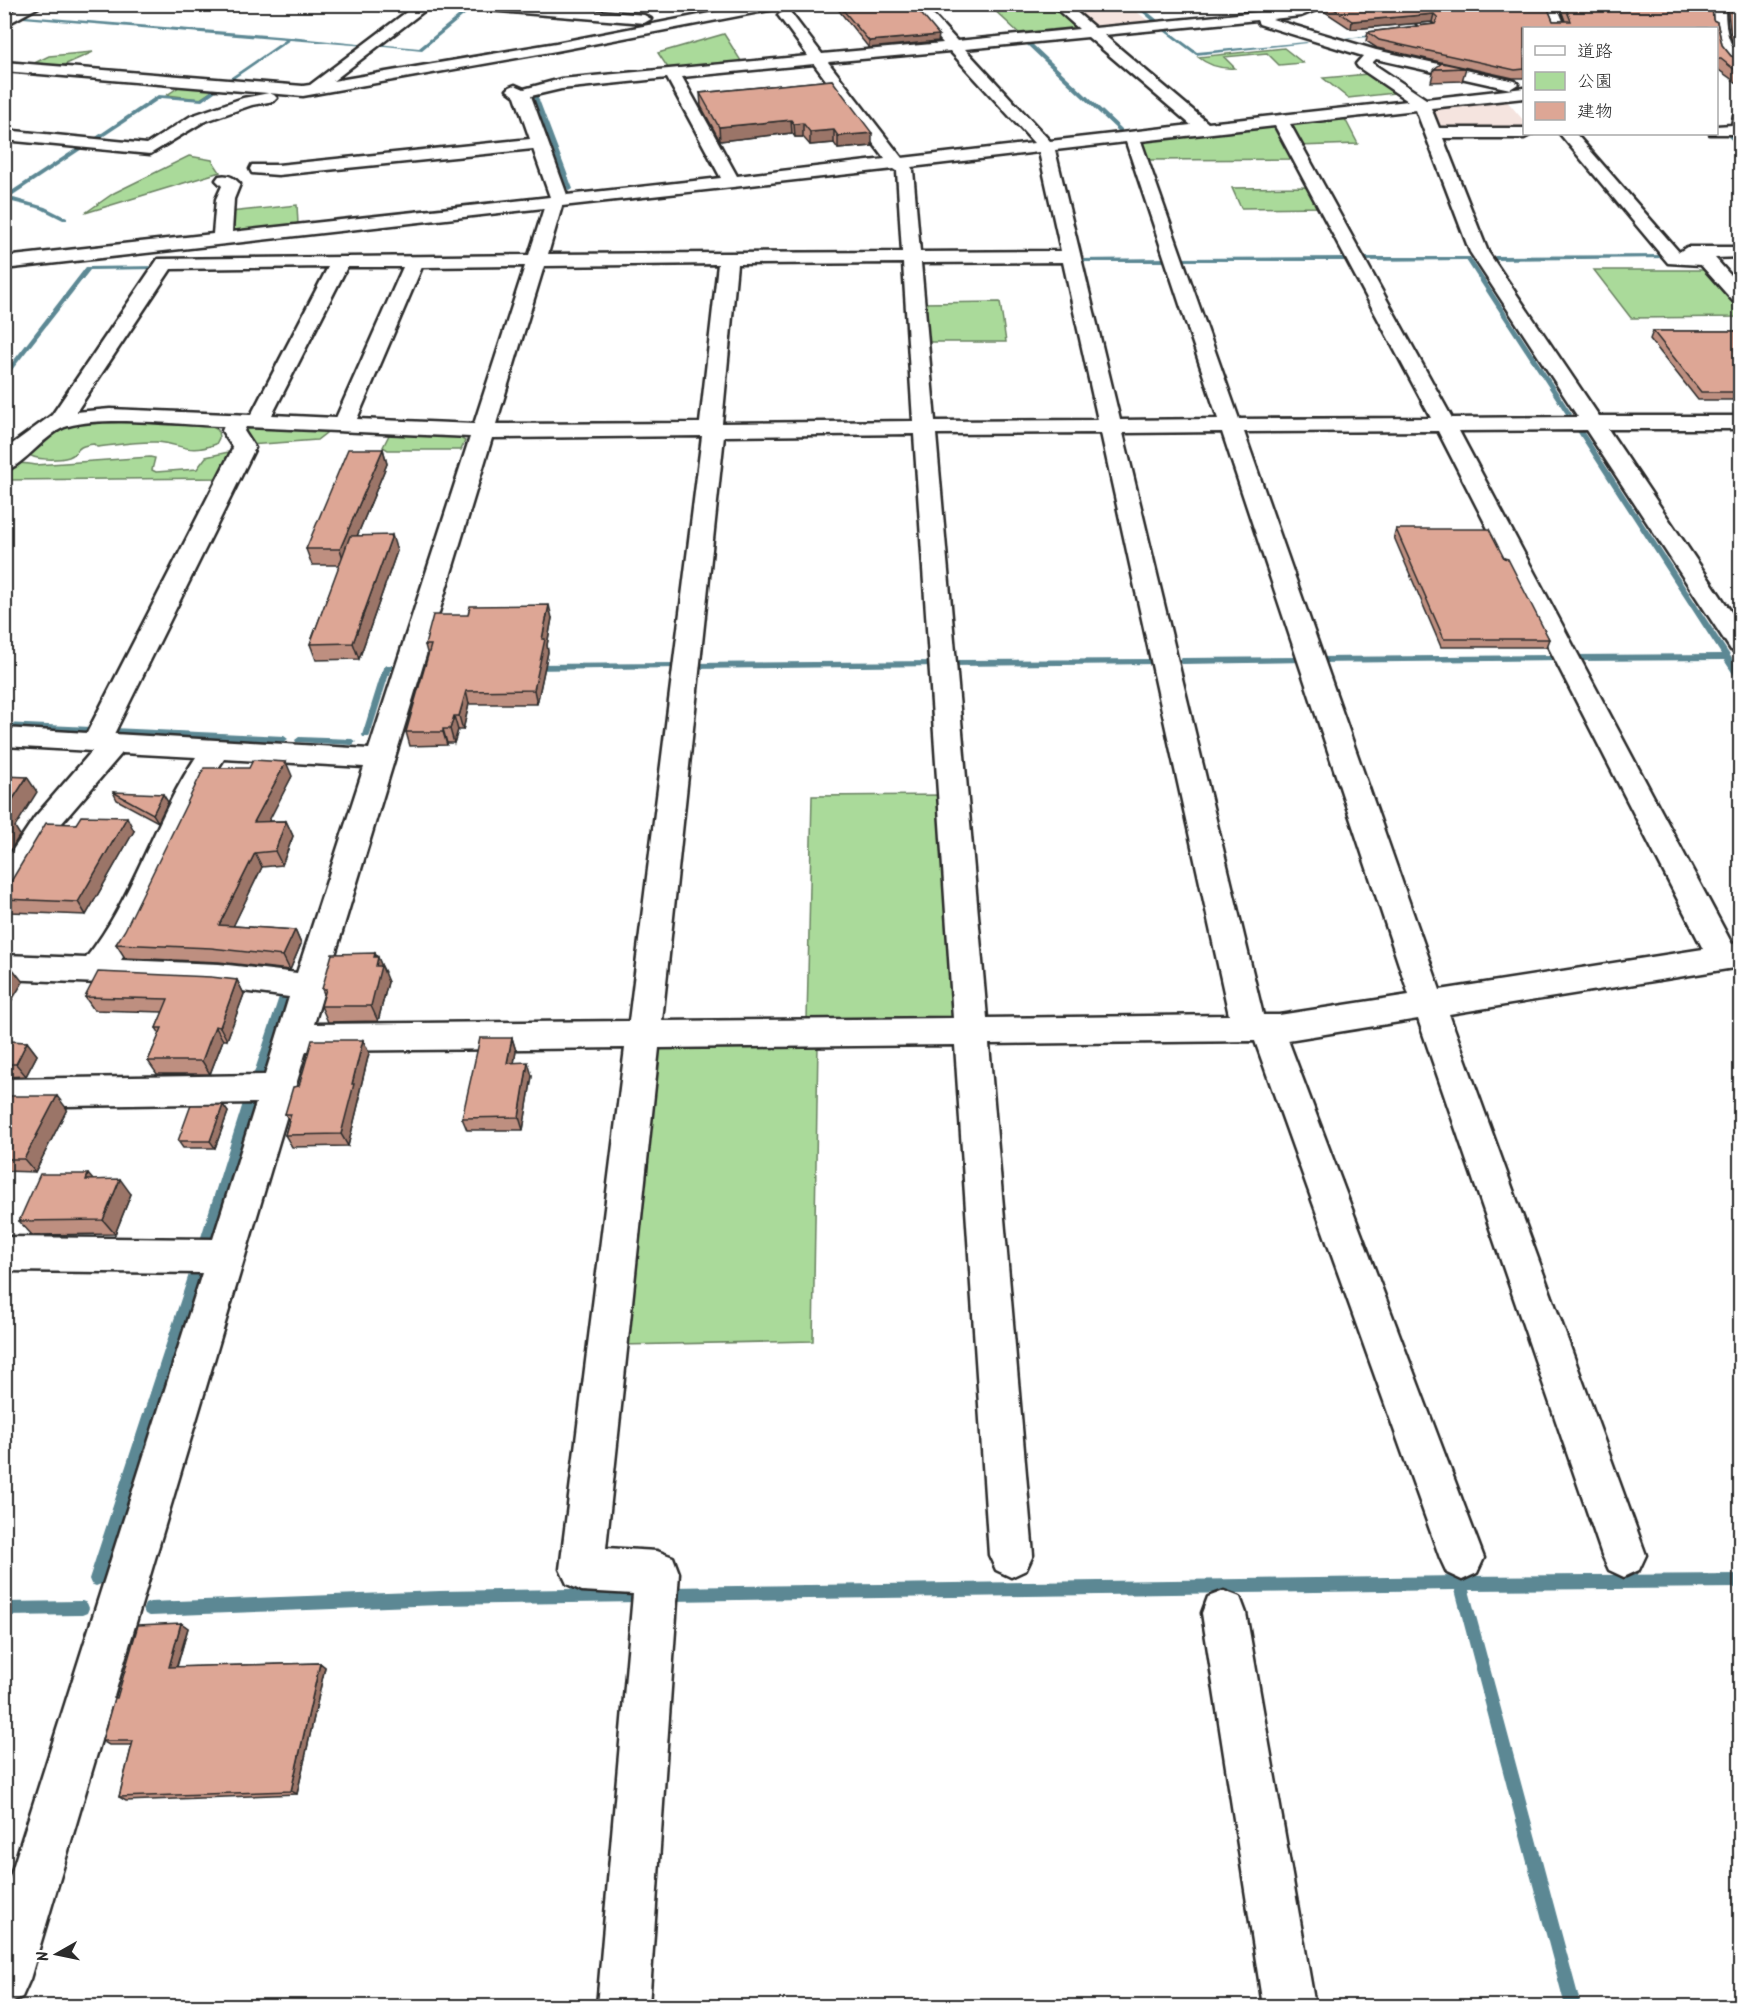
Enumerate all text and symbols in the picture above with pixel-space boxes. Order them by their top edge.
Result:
legend [1523,27,1718,135]
text: 道路 [1577,38,1613,67]
text: 公園 [1577,68,1613,97]
text: 建物 [1577,98,1613,127]
north arrow [27,1924,87,1984]
text: N [31,1949,57,1963]

